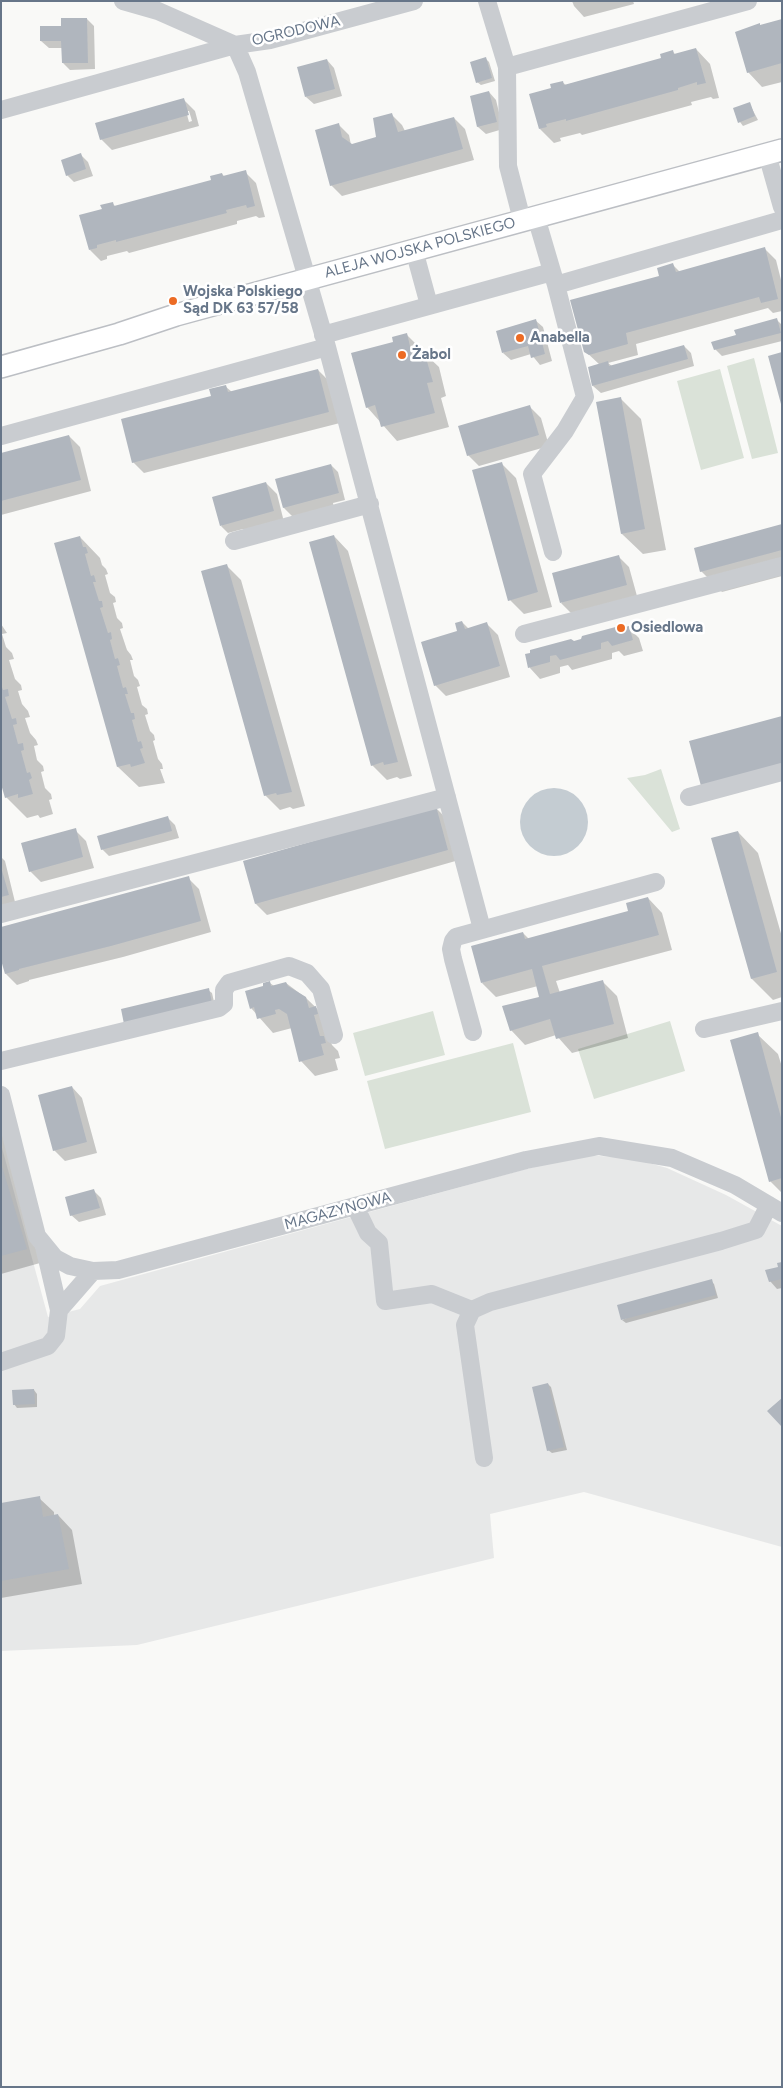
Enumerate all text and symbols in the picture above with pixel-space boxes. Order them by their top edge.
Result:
street label: OGRODOWA [250,12,342,50]
street label: ALEJA WOJSKA POLSKIEGO [323,214,517,282]
place label: Wojska Polskiego Sąd DK 63 57/58 [183,283,303,318]
marker: Wojska Polskiego Sąd DK 63 57/58 [167,295,179,307]
place label: Anabella [530,329,590,347]
marker: Anabella [514,332,526,344]
place label: Żabol [412,346,451,364]
marker: Żabol [396,349,408,361]
place label: Osiedlowa [631,619,703,637]
marker: Osiedlowa [615,622,627,634]
street label: MAGAZYNOWA [283,1188,393,1234]

